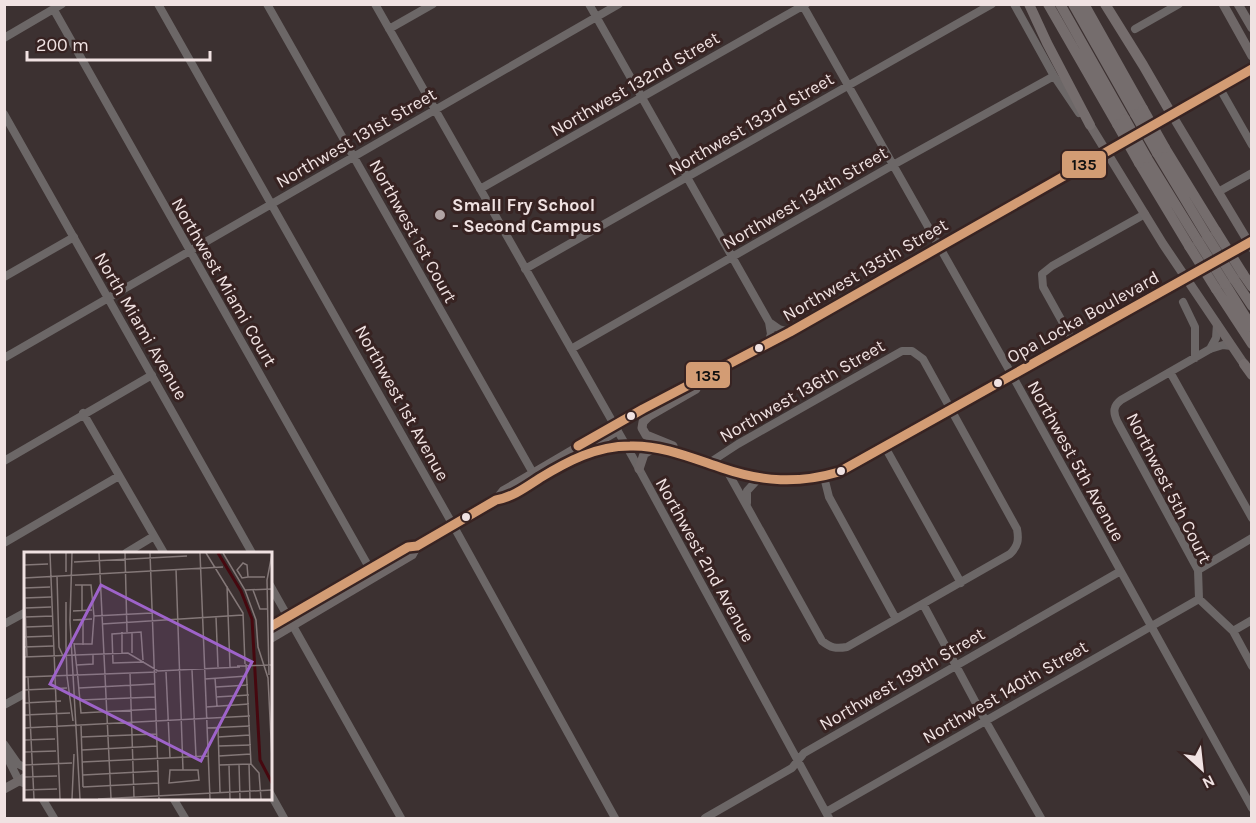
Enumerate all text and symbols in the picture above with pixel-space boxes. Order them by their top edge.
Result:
scale bar [27,24,210,62]
street label: Northwest 132nd Street [547,27,724,141]
text: 200 m [36,34,89,56]
street label: Northwest 133rd Street [664,68,838,180]
street label: Northwest 131st Street [272,83,440,193]
street label: Northwest 134th Street [719,142,892,254]
line badge: 135 [1061,150,1107,179]
street label: Northwest 1st Court [364,155,462,307]
text: 135 [1072,155,1096,174]
street label: Northwest Miami Court [167,194,281,370]
place label: Small Fry School - Second Campus [452,194,602,237]
marker: Small Fry School - Second Campus [433,208,447,222]
street label: Northwest 135th Street [778,214,952,326]
street label: North Miami Avenue [90,248,192,404]
street label: Opa Locka Boulevard [1003,266,1163,368]
street label: Northwest 1st Avenue [350,321,454,485]
street label: Northwest 136th Street [715,335,889,447]
unlabelled marker [753,342,765,354]
line badge: 135 [685,361,731,389]
text: 135 [696,366,720,385]
unlabelled marker [992,377,1004,389]
street label: Northwest 5th Avenue [1023,377,1129,545]
street label: Northwest 5th Court [1121,409,1217,567]
unlabelled marker [625,410,637,422]
unlabelled marker [835,465,847,477]
street label: Northwest 2nd Avenue [651,474,759,646]
unlabelled marker [460,511,472,523]
inset map [24,552,272,799]
street label: Northwest 139th Street [815,623,989,735]
street label: Northwest 140th Street [918,636,1092,748]
north arrow [1172,739,1232,799]
text: N [1199,771,1218,793]

